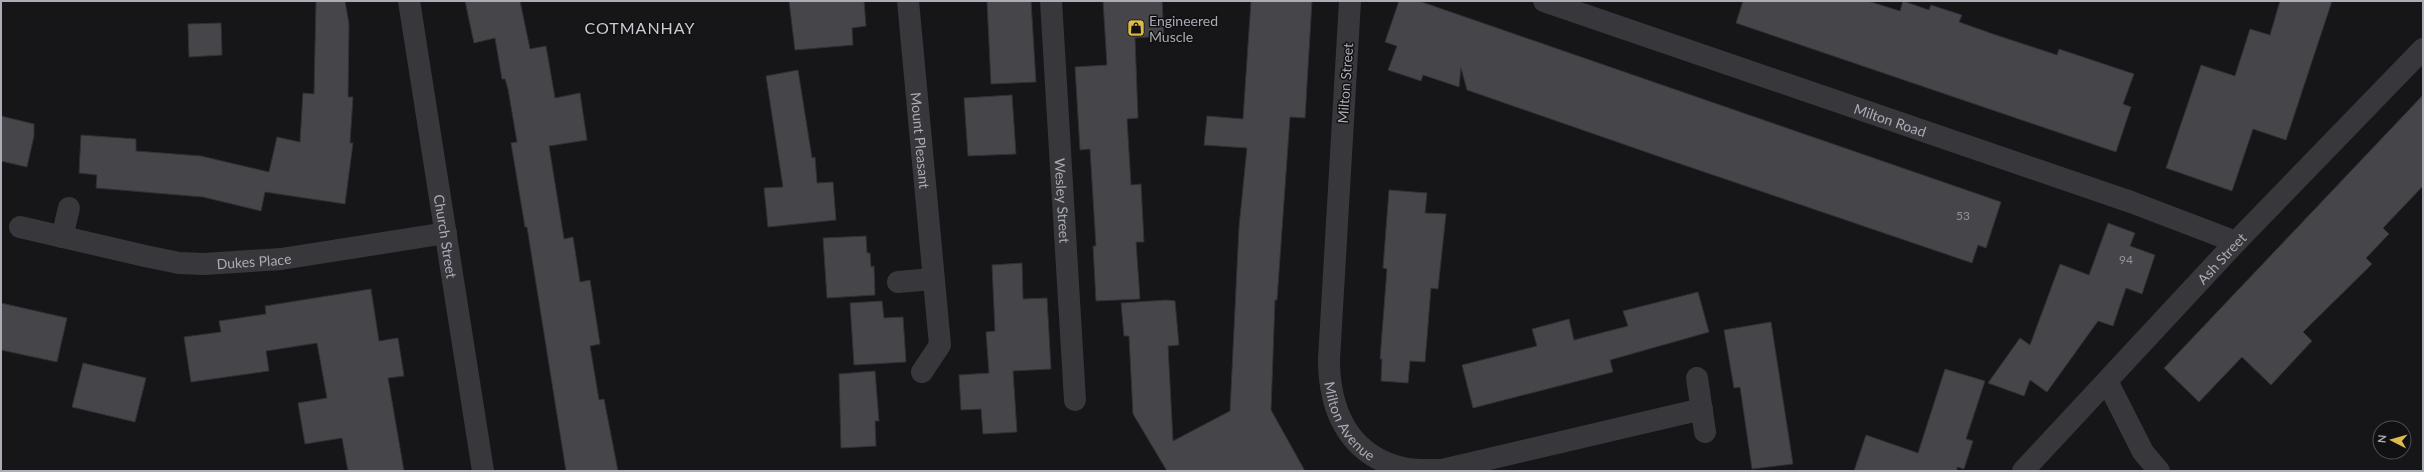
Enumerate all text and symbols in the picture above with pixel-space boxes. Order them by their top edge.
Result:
place label: Engineered Muscle [1149,12,1218,45]
district label: COTMANHAY [584,18,696,37]
shop icon: Engineered Muscle [1126,18,1146,38]
street label: Milton Street [1334,42,1356,124]
street label: Mount Pleasant [908,91,934,189]
street label: Milton Road [1852,99,1929,140]
street label: Wesley Street [1052,158,1074,244]
street label: Church Street [431,193,461,279]
house number: 53 [1956,208,1970,223]
street label: Ash Street [2193,229,2249,287]
street label: Dukes Place [216,249,292,272]
house number: 94 [2119,252,2133,267]
street label: Milton Avenue [1322,380,1379,464]
north arrow [2372,420,2412,460]
text: N [2375,434,2388,444]

